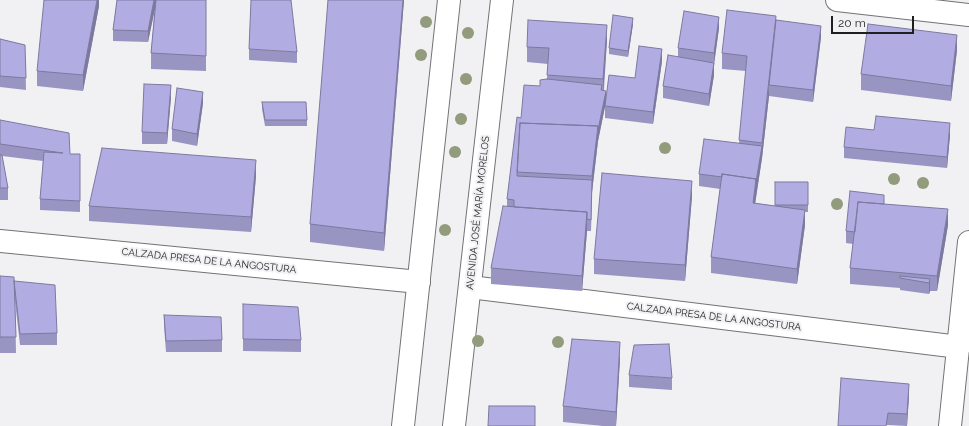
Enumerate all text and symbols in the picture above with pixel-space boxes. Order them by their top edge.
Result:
scale bar [833,8,916,34]
text: 20 m [838,16,866,30]
street label: AVENIDA JOSÉ MARÍA MORELOS [464,136,492,290]
street label: CALZADA PRESA DE LA ANGOSTURA [121,246,297,276]
street label: CALZADA PRESA DE LA ANGOSTURA [626,300,802,334]

